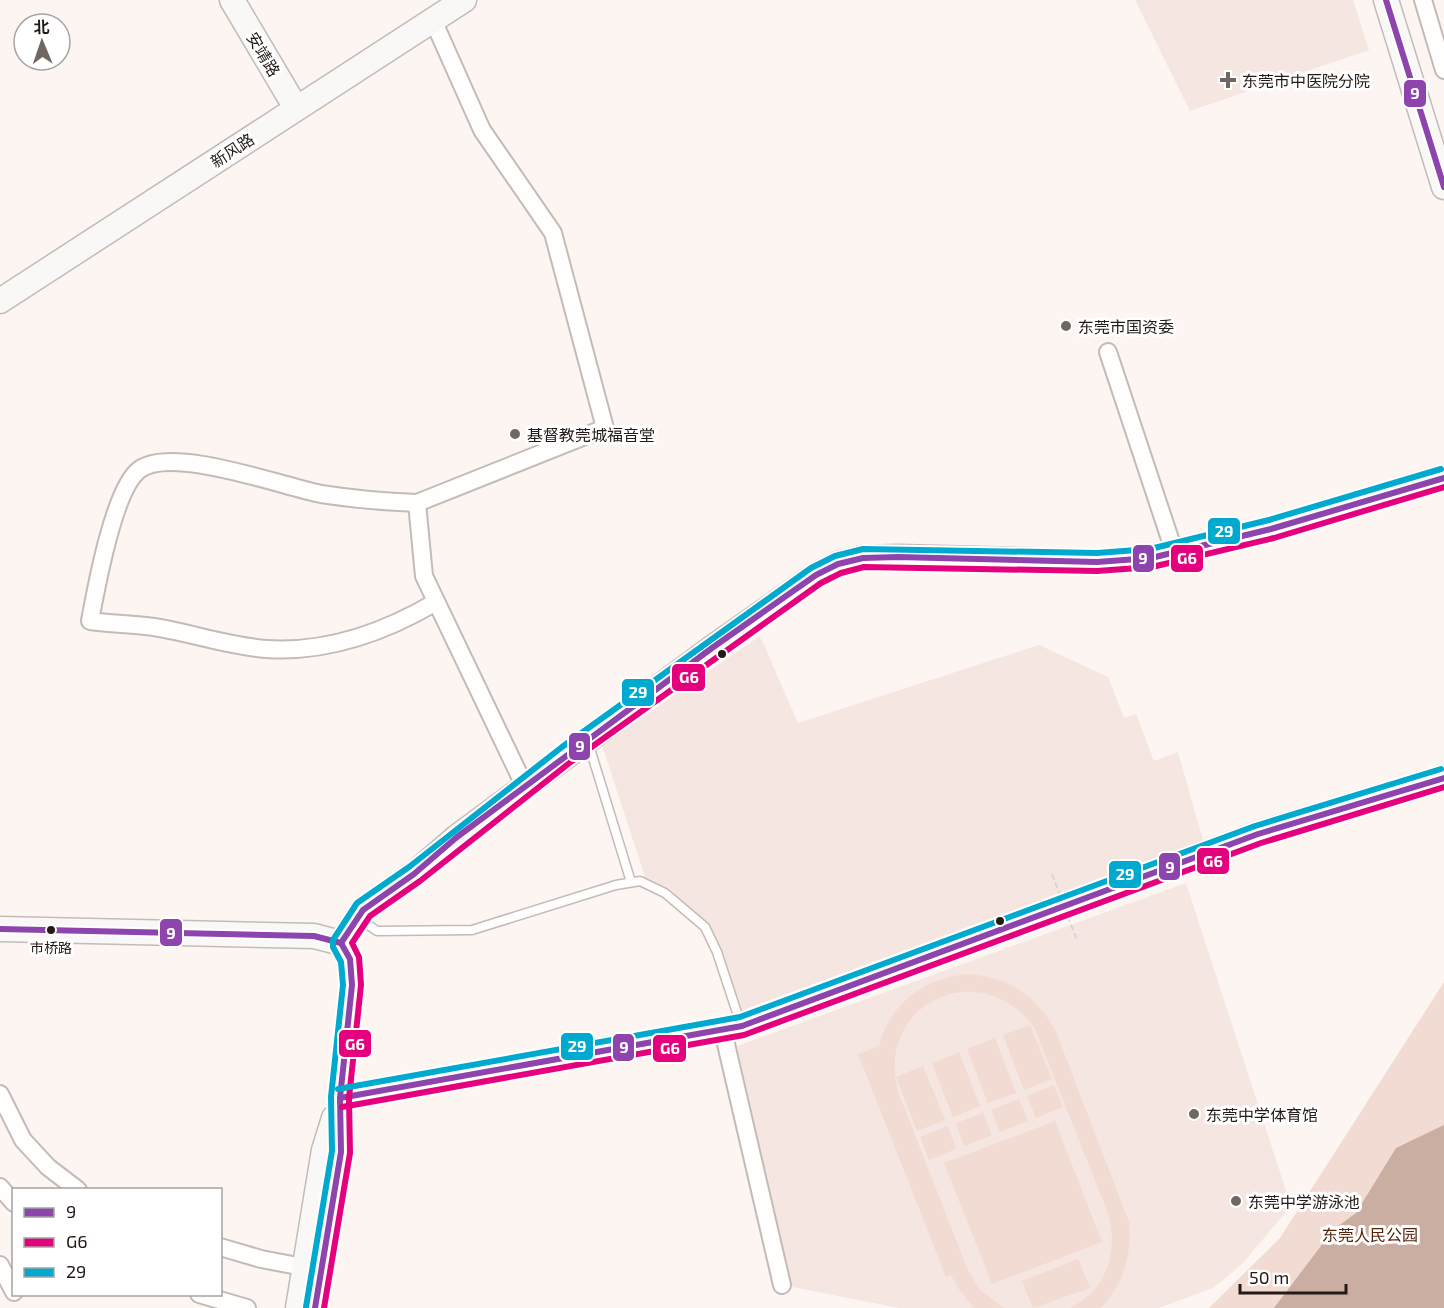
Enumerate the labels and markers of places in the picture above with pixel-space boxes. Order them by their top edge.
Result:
marker: 东莞市中医院分院 [1219,71,1237,89]
place label: 东莞市中医院分院 [1242,71,1370,90]
place label: 东莞市国资委 [1078,317,1174,336]
marker: 东莞市国资委 [1059,319,1073,333]
place label: 基督教莞城福音堂 [527,425,655,444]
marker: 基督教莞城福音堂 [508,427,522,441]
unlabelled marker [716,648,728,660]
unlabelled marker [994,915,1006,927]
marker: 市桥路 [45,924,57,936]
place label: 市桥路 [30,939,72,956]
place label: 东莞中学体育馆 [1206,1105,1318,1124]
marker: 东莞中学体育馆 [1187,1107,1201,1121]
place label: 东莞中学游泳池 [1248,1192,1360,1211]
marker: 东莞中学游泳池 [1229,1194,1243,1208]

